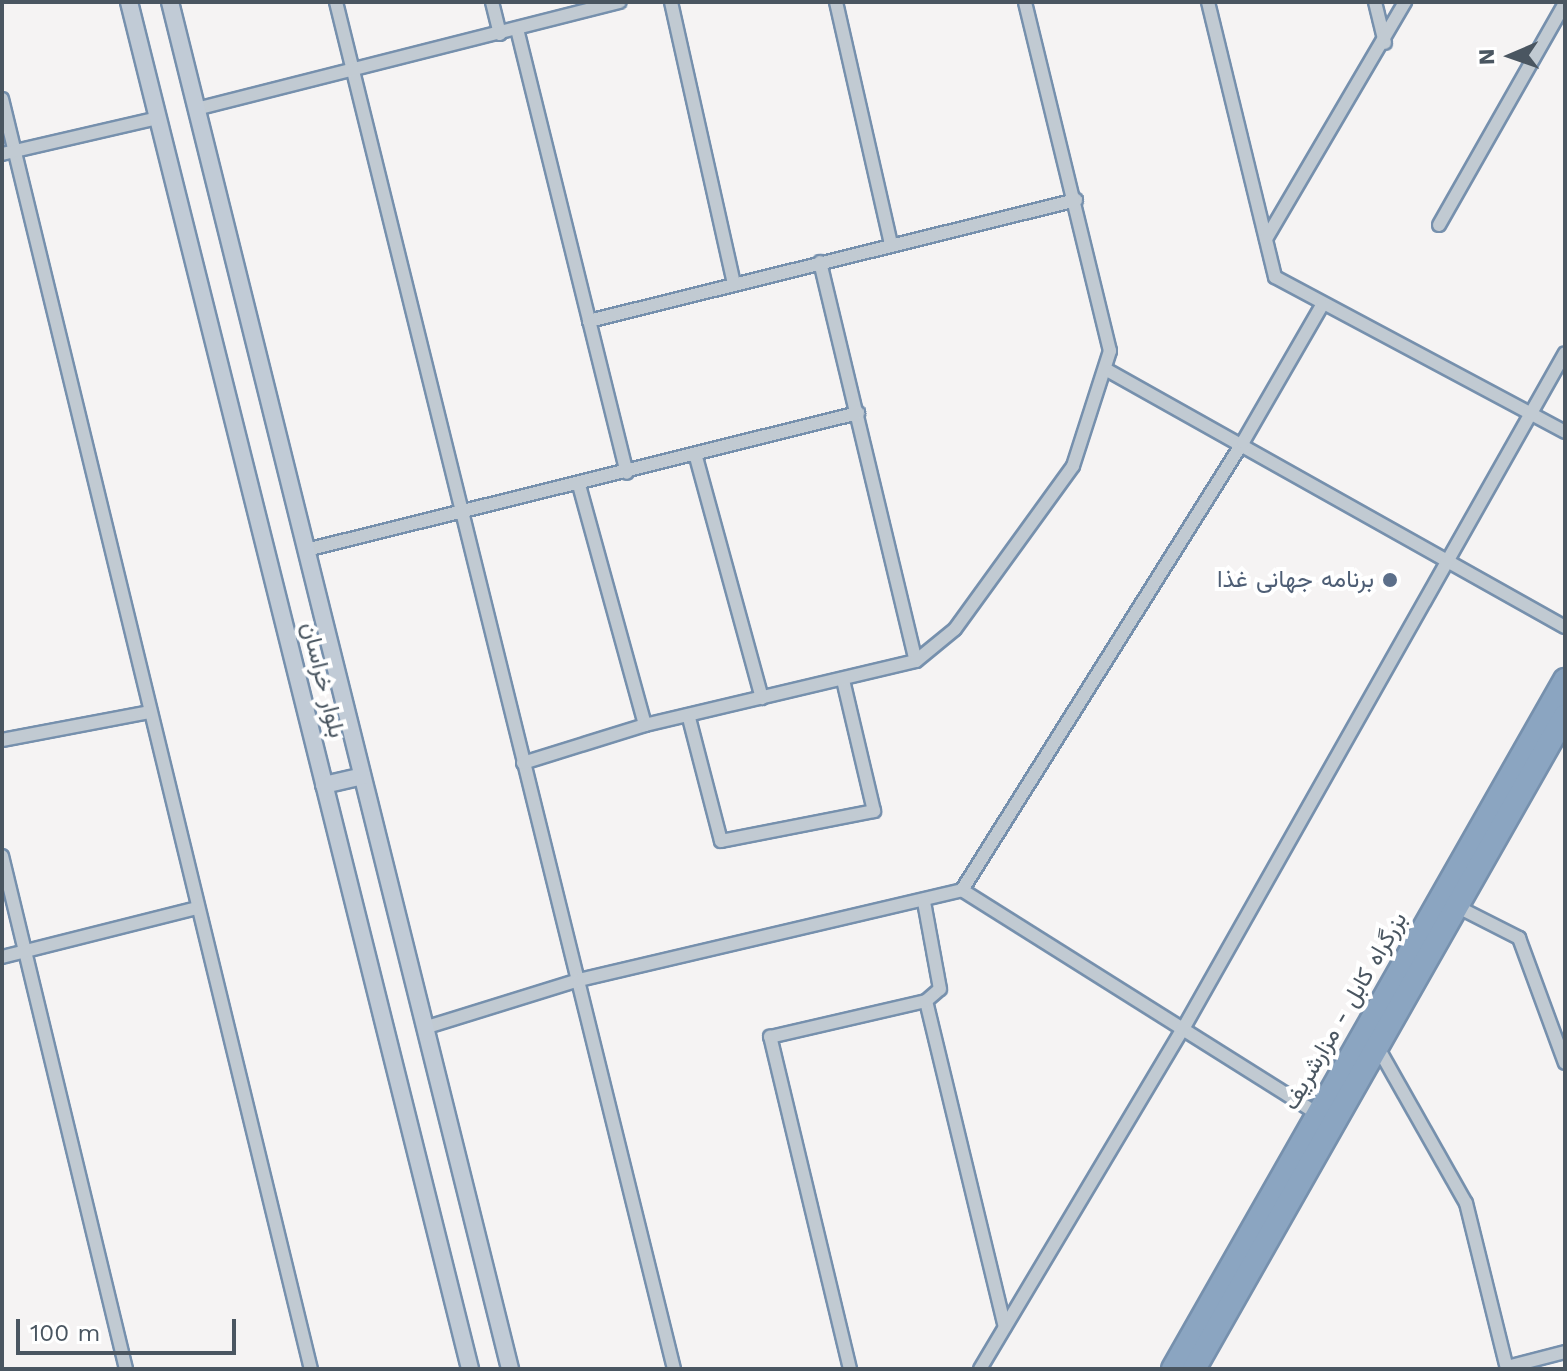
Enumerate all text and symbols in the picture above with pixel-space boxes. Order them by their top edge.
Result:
north arrow [1471,16,1551,96]
text: N [1474,48,1499,65]
place label: برنامه جهانی غذا [1217,566,1374,594]
marker: برنامه جهانی غذا [1381,571,1399,589]
street label: بلوار خراسان [295,619,351,741]
street label: بزرگراه کابل - مزارشریف [1276,907,1414,1115]
scale bar [20,1303,240,1353]
text: 100 m [30,1319,100,1347]

